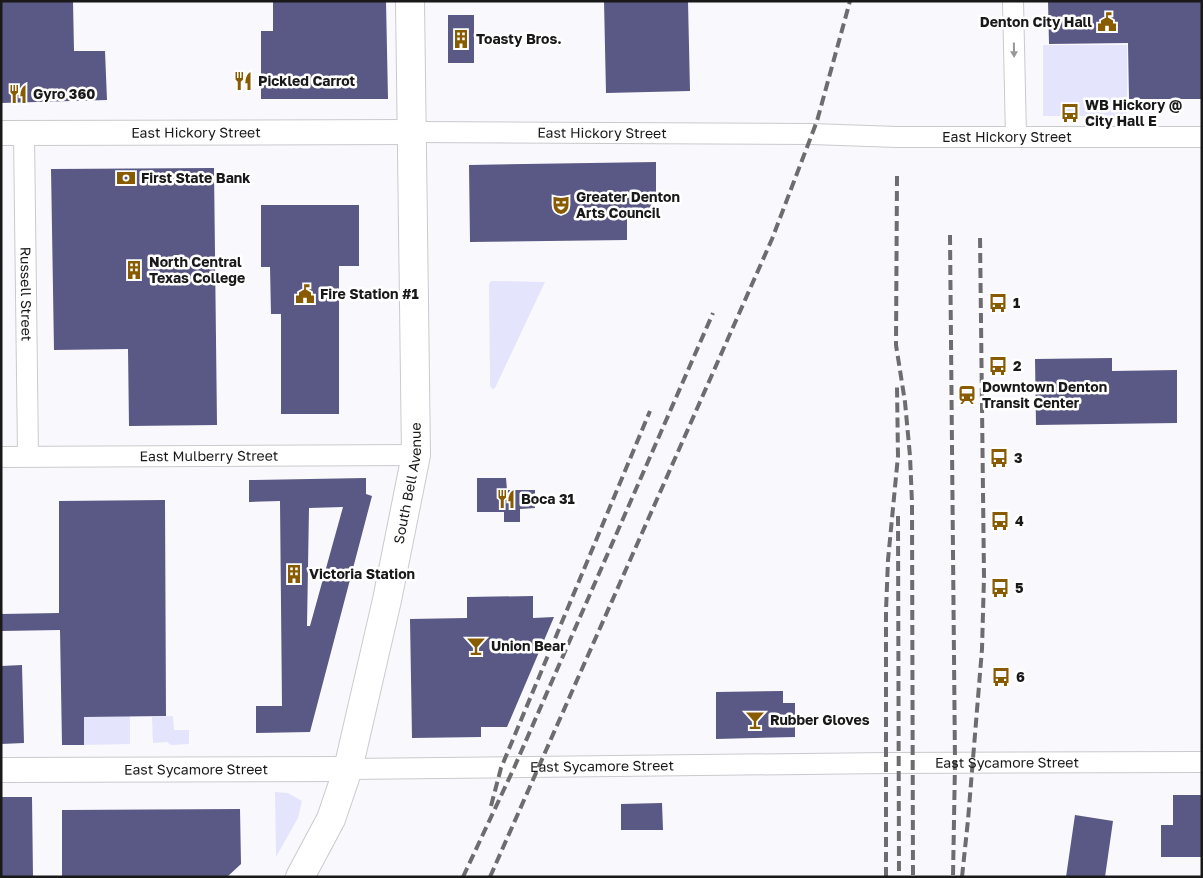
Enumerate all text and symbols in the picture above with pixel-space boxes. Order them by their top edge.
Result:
public building icon: Denton City Hall [1096,11,1118,33]
place label: Denton City Hall [980,13,1092,30]
building icon: Toasty Bros. [450,28,472,50]
place label: Toasty Bros. [476,30,562,47]
one-way arrow [1010,42,1018,58]
restaurant icon: Pickled Carrot [232,70,254,92]
place label: Pickled Carrot [258,72,355,89]
restaurant icon: Gyro 360 [7,83,29,105]
place label: Gyro 360 [33,85,95,102]
place label: WB Hickory @ City Hall E [1085,96,1182,129]
bus stop icon: WB Hickory @ City Hall E [1059,102,1081,124]
street label: East Hickory Street [131,123,261,141]
street label: East Hickory Street [537,124,667,141]
street label: East Hickory Street [942,128,1072,145]
bank icon: First State Bank [115,167,137,189]
place label: First State Bank [141,169,250,186]
place label: Greater Denton Arts Council [576,188,680,221]
theatre icon: Greater Denton Arts Council [550,194,572,216]
street label: Russell Street [17,247,36,341]
place label: North Central Texas College [149,253,245,286]
building icon: North Central Texas College [123,259,145,281]
public building icon: Fire Station #1 [294,283,316,305]
place label: Fire Station #1 [320,285,419,302]
bus stop icon: 1 [987,292,1009,314]
place label: 1 [1013,294,1020,311]
bus stop icon: 2 [987,355,1009,377]
place label: 2 [1013,357,1022,374]
place label: Downtown Denton Transit Center [982,378,1107,411]
station icon: Downtown Denton Transit Center [956,384,978,406]
street label: South Bell Avenue [389,422,424,545]
street label: East Mulberry Street [140,447,278,464]
bus stop icon: 3 [988,447,1010,469]
place label: 3 [1014,449,1023,466]
restaurant icon: Boca 31 [495,488,517,510]
place label: Boca 31 [521,490,575,507]
bus stop icon: 4 [989,510,1011,532]
place label: 4 [1015,512,1024,529]
building icon: Victoria Station [283,563,305,585]
place label: Victoria Station [309,565,415,582]
bus stop icon: 5 [989,577,1011,599]
place label: 5 [1015,579,1024,596]
bar icon: Union Bear [465,635,487,657]
place label: Union Bear [491,637,566,654]
bus stop icon: 6 [990,666,1012,688]
place label: 6 [1016,668,1025,685]
bar icon: Rubber Gloves [744,709,766,731]
place label: Rubber Gloves [770,711,870,728]
street label: East Sycamore Street [935,753,1079,771]
street label: East Sycamore Street [530,756,674,775]
street label: East Sycamore Street [124,760,268,778]

